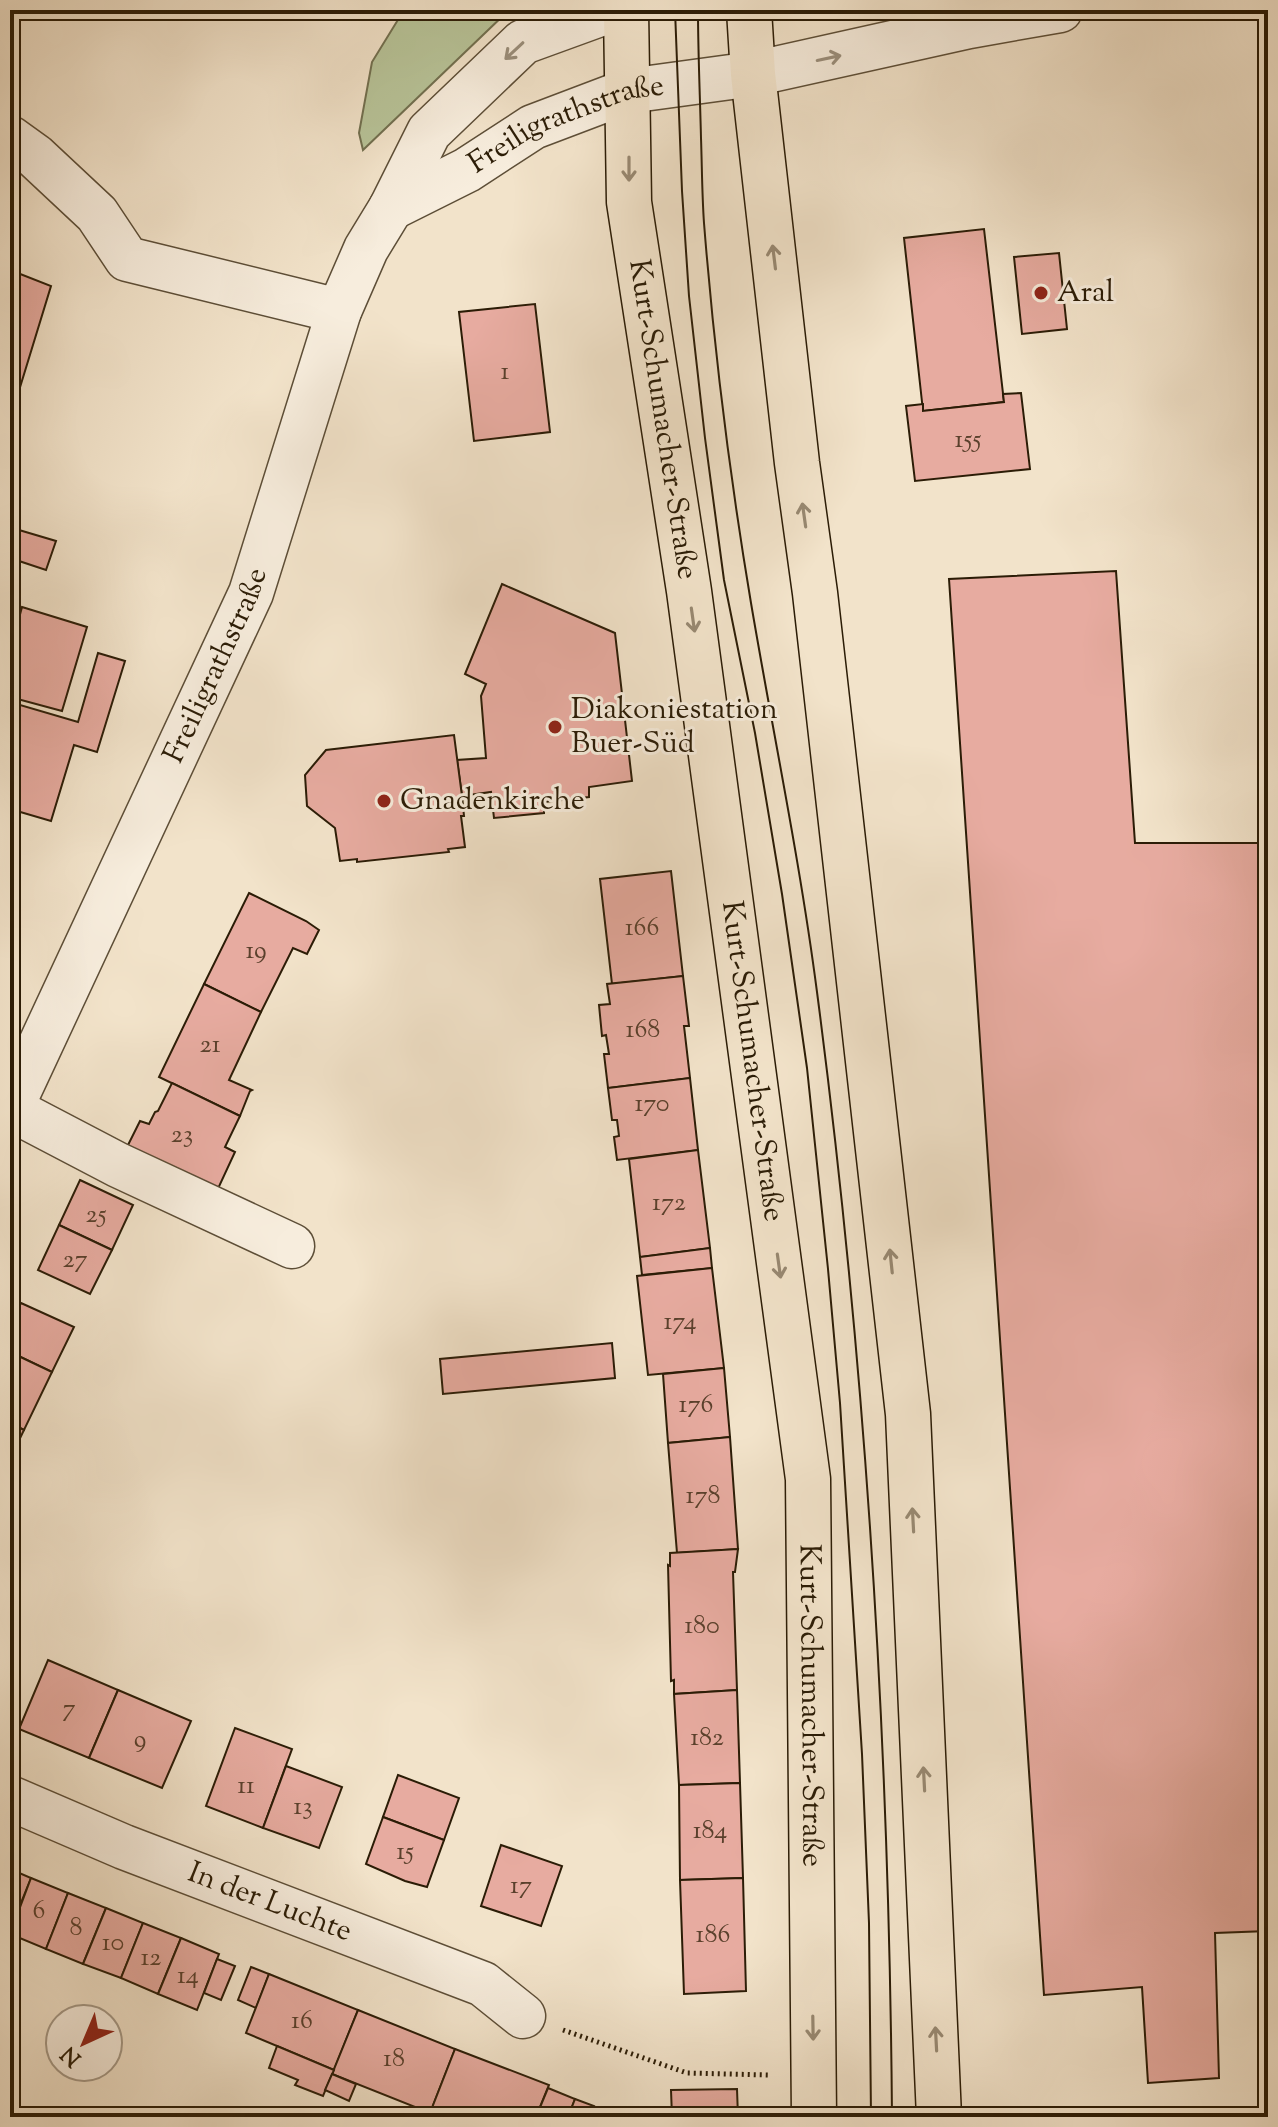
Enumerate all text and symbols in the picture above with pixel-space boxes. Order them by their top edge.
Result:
one-way arrow [504,42,524,61]
one-way arrow [816,50,841,65]
street label: Freiligrathstraße [460,65,667,185]
one-way arrow [621,155,637,182]
one-way arrow [767,244,782,271]
street label: Kurt-Schumacher-Straße [617,256,708,582]
place label: Aral [1057,272,1114,315]
marker: Aral [1032,284,1050,302]
house number: 1 [501,354,510,391]
house number: 155 [955,422,982,459]
one-way arrow [796,503,811,528]
street label: Freiligrathstraße [153,563,279,771]
one-way arrow [686,607,701,632]
place label: Diakoniestation Buer-Süd [571,689,778,766]
marker: Diakoniestation Buer-Süd [546,718,564,736]
place label: Gnadenkirche [400,780,585,823]
marker: Gnadenkirche [375,792,393,810]
street label: Kurt-Schumacher-Straße [709,898,795,1224]
house number: 166 [625,910,659,947]
house number: 19 [245,933,267,970]
house number: 168 [626,1012,660,1049]
house number: 21 [199,1027,221,1064]
house number: 170 [634,1086,670,1123]
house number: 23 [171,1117,193,1154]
house number: 172 [652,1185,686,1222]
house number: 25 [85,1197,107,1234]
house number: 27 [62,1242,88,1279]
one-way arrow [883,1248,898,1275]
one-way arrow [772,1252,787,1279]
house number: 174 [663,1304,697,1341]
house number: 176 [679,1387,713,1424]
house number: 178 [686,1478,720,1515]
one-way arrow [905,1507,920,1534]
street label: Kurt-Schumacher-Straße [787,1544,833,1867]
house number: 180 [684,1608,720,1645]
house number: 7 [62,1691,76,1728]
house number: 182 [690,1720,724,1757]
house number: 9 [134,1722,146,1759]
one-way arrow [917,1766,932,1793]
house number: 11 [237,1768,255,1805]
house number: 13 [293,1789,313,1826]
house number: 184 [693,1813,727,1850]
house number: 15 [396,1834,414,1871]
street label: In der Luchte [181,1852,358,1953]
house number: 17 [510,1868,532,1905]
house number: 6 [33,1893,45,1930]
house number: 8 [69,1910,83,1947]
house number: 186 [696,1917,730,1954]
house number: 10 [102,1925,124,1962]
house number: 12 [140,1940,162,1977]
house number: 14 [177,1958,199,1995]
north arrow [44,2003,124,2083]
house number: 16 [291,2003,313,2040]
one-way arrow [806,2014,821,2041]
one-way arrow [928,2026,943,2053]
text: N [54,2037,90,2073]
house number: 18 [383,2041,405,2078]

